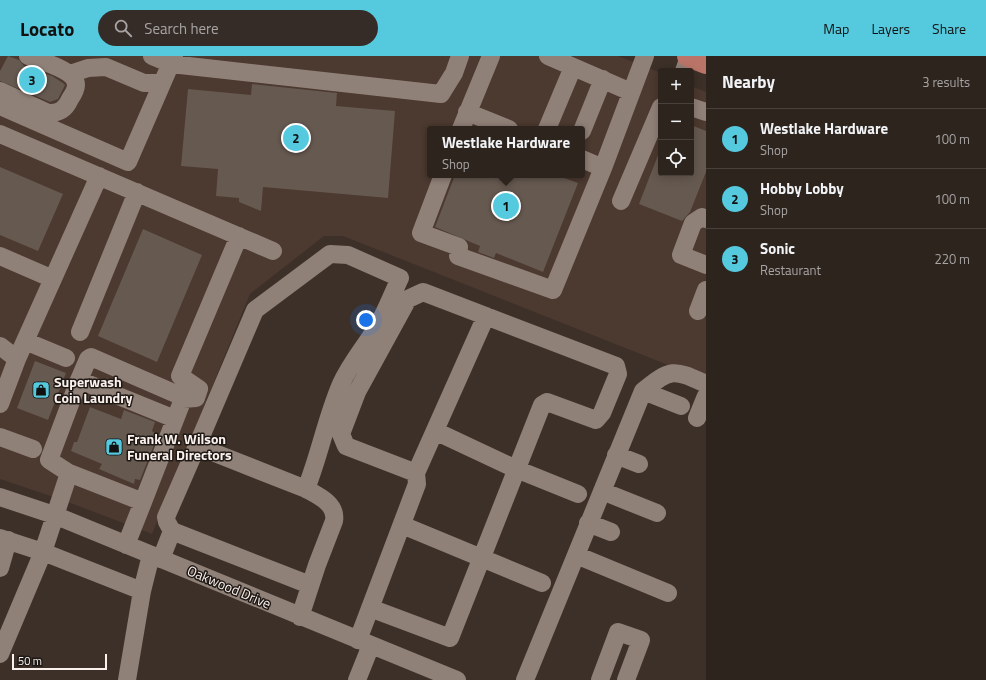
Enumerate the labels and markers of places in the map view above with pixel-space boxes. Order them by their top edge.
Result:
pin: 3 [19,65,45,95]
pin: 2 [283,123,309,153]
pin: 1 [493,191,519,221]
place label: Superwash Coin Laundry [54,371,133,408]
shop icon: Superwash Coin Laundry [31,380,51,400]
place label: Frank W. Wilson Funeral Directors [127,428,232,465]
shop icon: Frank W. Wilson Funeral Directors [104,437,124,457]

